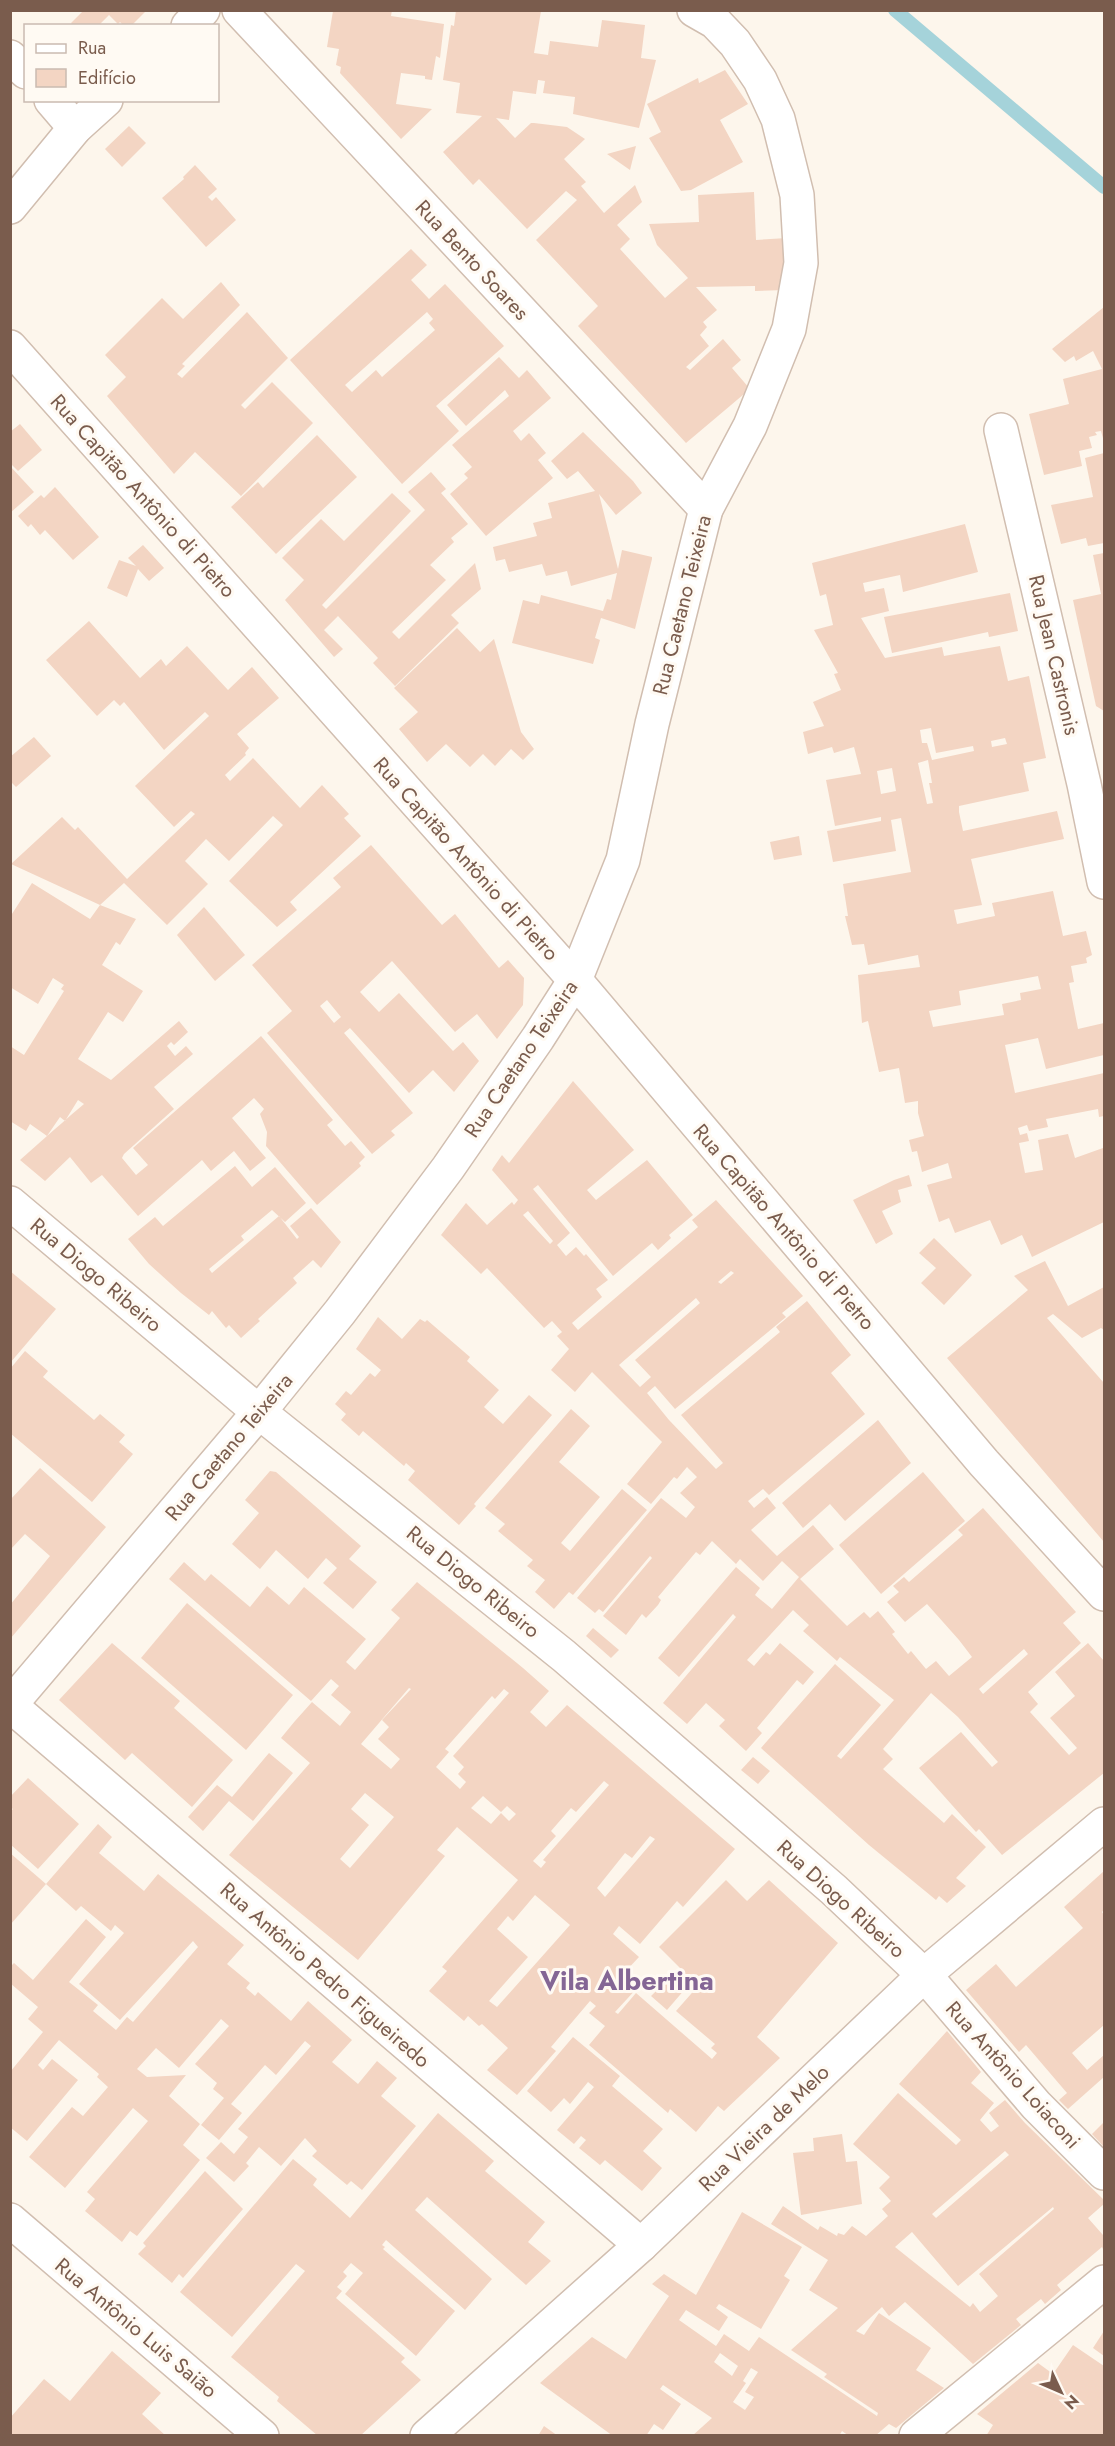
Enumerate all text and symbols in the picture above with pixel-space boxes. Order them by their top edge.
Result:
legend [24,24,219,102]
text: Rua [78,35,106,61]
text: Edifício [78,65,136,91]
street label: Rua Bento Soares [408,193,536,327]
street label: Rua Capitão Antônio di Pietro [43,388,243,604]
street label: Rua Caetano Teixeira [645,512,719,698]
street label: Rua Jean Castronis [1021,572,1087,738]
street label: Rua Capitão Antônio di Pietro [366,751,566,967]
street label: Rua Caetano Teixeira [457,974,585,1144]
street label: Rua Capitão Antônio di Pietro [686,1117,882,1337]
street label: Rua Diogo Ribeiro [24,1211,168,1339]
street label: Rua Caetano Teixeira [158,1367,300,1527]
street label: Rua Diogo Ribeiro [400,1519,546,1645]
street label: Rua Diogo Ribeiro [770,1833,912,1965]
street label: Rua Antônio Pedro Figueiredo [213,1875,437,2075]
district label: Vila Albertina [539,1961,714,2000]
street label: Rua Antônio Loiaconi [939,1995,1087,2155]
street label: Rua Vieira de Melo [692,2058,836,2198]
street label: Rua Antônio Luis Saião [48,2251,224,2405]
north arrow [1031,2362,1091,2422]
text: N [1059,2390,1084,2415]

